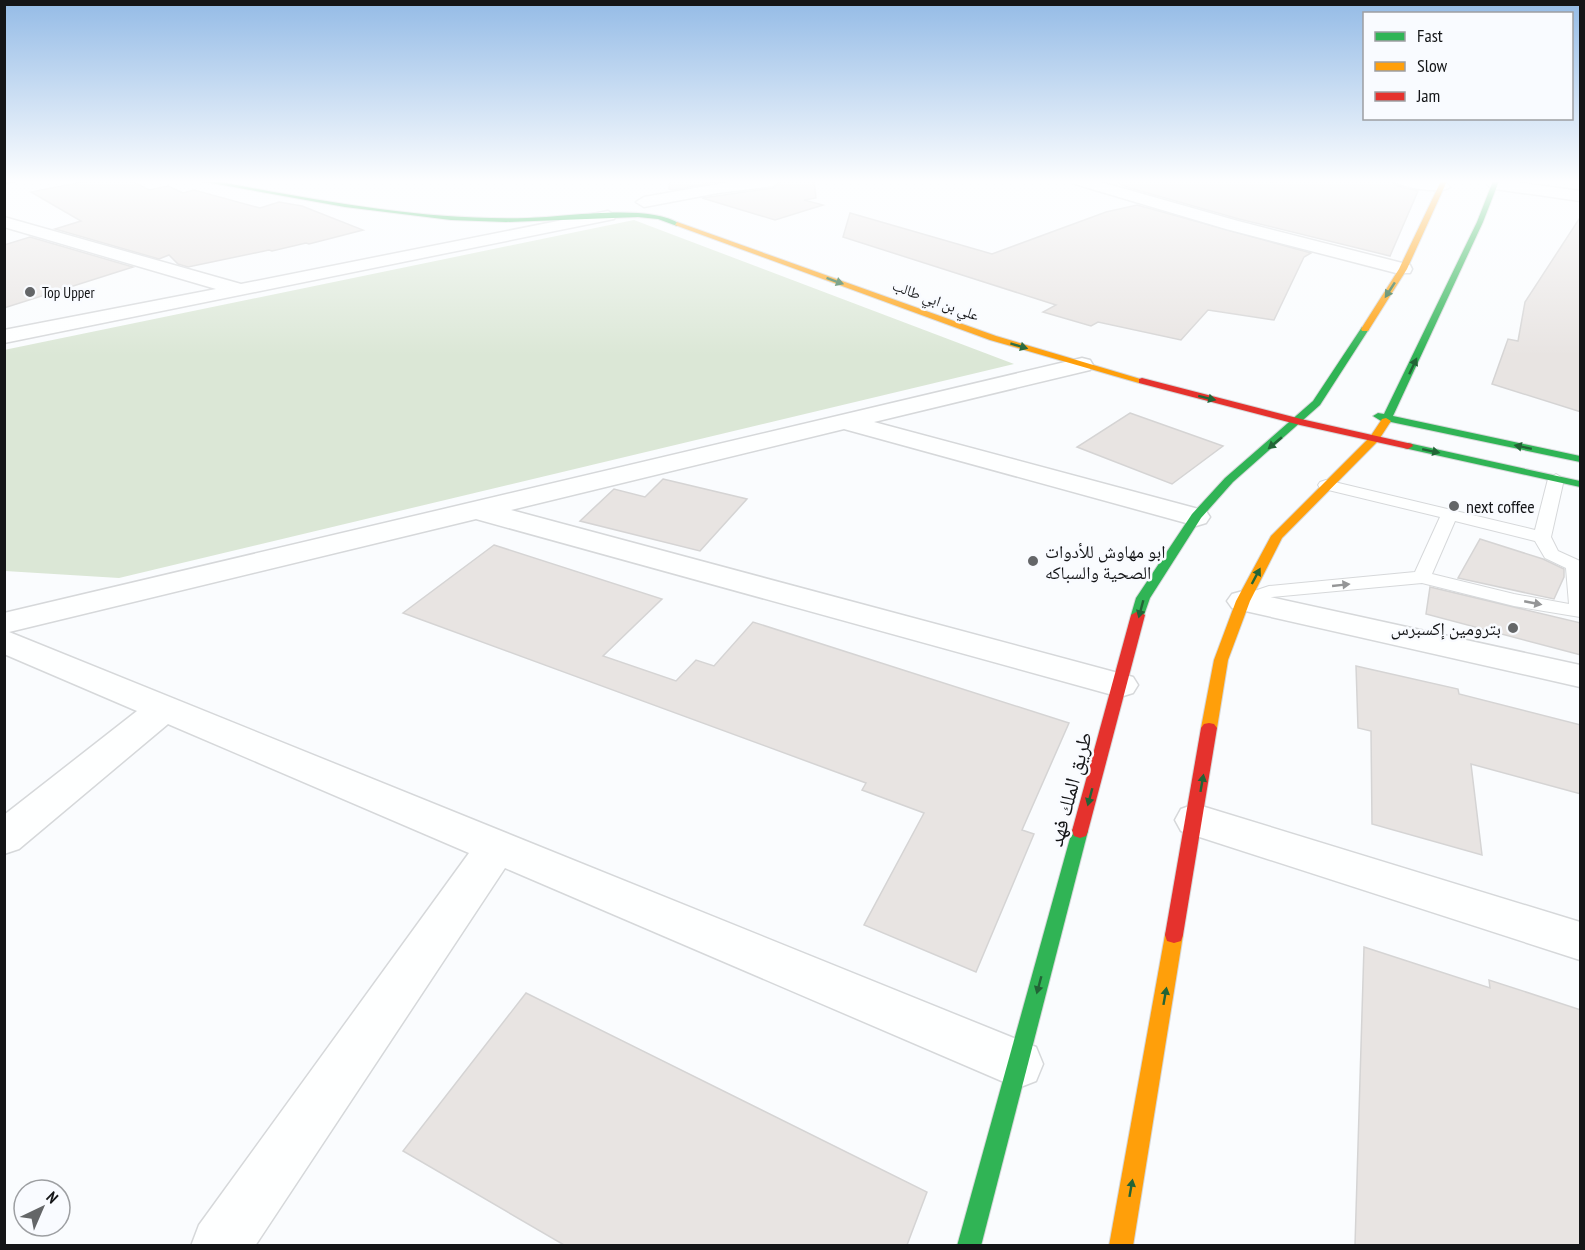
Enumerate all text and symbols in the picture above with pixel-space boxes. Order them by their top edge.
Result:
legend [1363,12,1573,120]
text: Fast [1417,24,1443,47]
text: Slow [1417,54,1448,77]
text: Jam [1416,84,1440,107]
street label: علي بن ابي طالب [889,275,982,327]
one-way arrow [826,276,844,286]
one-way arrow [1385,282,1396,298]
place label: Top Upper [42,283,95,302]
marker: Top Upper [23,285,37,299]
one-way arrow [1010,342,1028,351]
one-way arrow [1408,356,1418,374]
one-way arrow [1198,393,1216,403]
one-way arrow [1268,436,1283,449]
one-way arrow [1514,442,1533,451]
one-way arrow [1421,447,1440,457]
place label: next coffee [1466,495,1535,518]
marker: next coffee [1447,499,1461,513]
place label: ابو مهاوش للأدوات الصحية والسباكه [1045,540,1165,584]
marker: ابو مهاوش للأدوات الصحية والسباكه [1026,554,1040,568]
one-way arrow [1251,567,1261,584]
one-way arrow [1332,581,1351,590]
one-way arrow [1524,599,1543,608]
one-way arrow [1135,600,1145,618]
place label: بترومين إكسبرس [1390,617,1501,640]
marker: بترومين إكسبرس [1506,621,1520,635]
street label: طريق الملك فهد [1042,729,1098,849]
one-way arrow [1198,773,1207,792]
one-way arrow [1085,788,1094,806]
one-way arrow [1034,976,1044,995]
one-way arrow [1161,986,1170,1005]
north arrow [12,1178,72,1238]
one-way arrow [1127,1178,1136,1197]
text: N [42,1187,62,1207]

